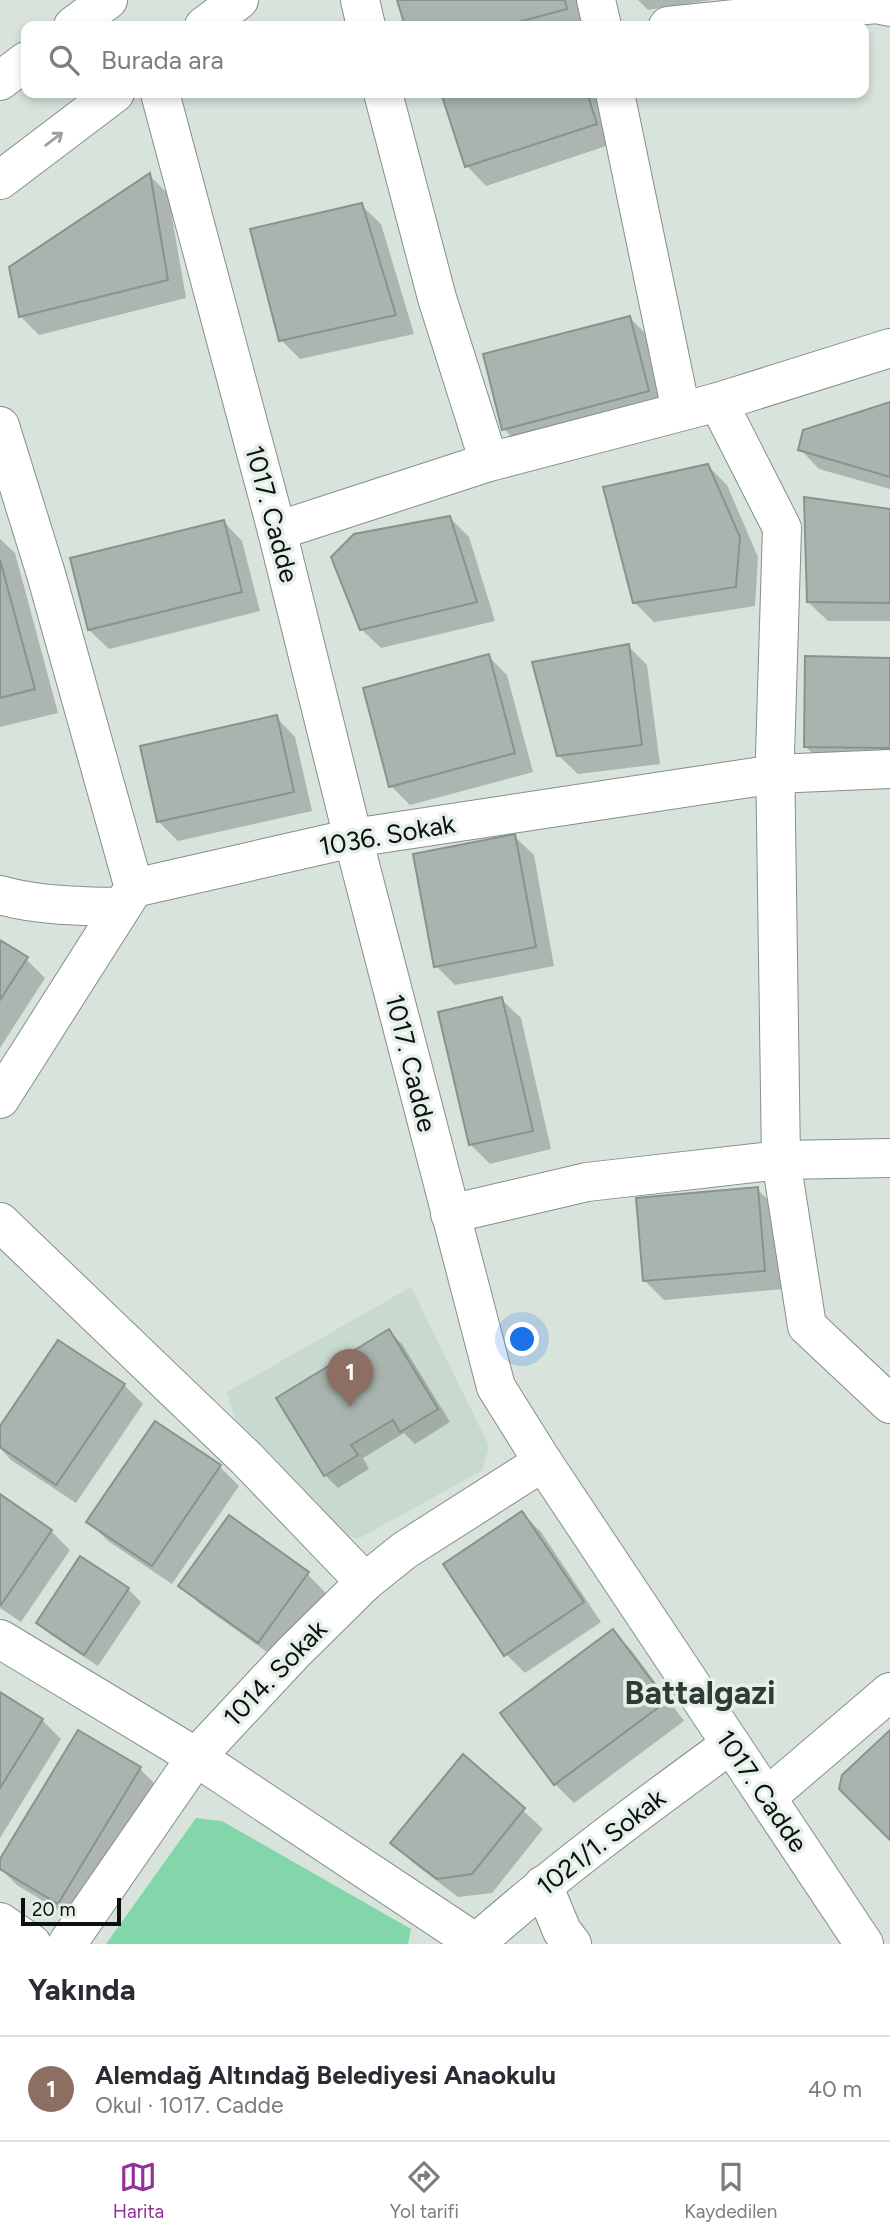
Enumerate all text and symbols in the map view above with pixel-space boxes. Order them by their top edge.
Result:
search box [21,21,869,98]
icon: search [45,41,83,79]
text: Burada ara [101,44,224,76]
one-way arrow [45,131,63,146]
street label: 1017. Cadde [238,442,306,586]
street label: 1036. Sokak [317,807,458,863]
street label: 1017. Cadde [378,991,444,1135]
your location [505,1322,539,1356]
pin: 1 [327,1349,373,1407]
street label: 1014. Sokak [216,1613,334,1733]
district label: Battalgazi [624,1673,776,1712]
street label: 1017. Cadde [709,1724,815,1858]
street label: 1021/1. Sokak [530,1782,672,1902]
scale bar [21,1895,121,1927]
text: 20 m [32,1898,76,1921]
text: Yakında [28,1971,136,2008]
text: Alemdağ Altındağ Belediyesi Anaokulu [95,2059,556,2091]
text: 1 [46,2075,56,2103]
text: 40 m [808,2075,862,2103]
text: Okul · 1017. Cadde [95,2091,284,2119]
tab: Harita [113,2158,164,2223]
tab: Yol tarifi [390,2158,459,2223]
tab: Kaydedilen [684,2158,777,2223]

